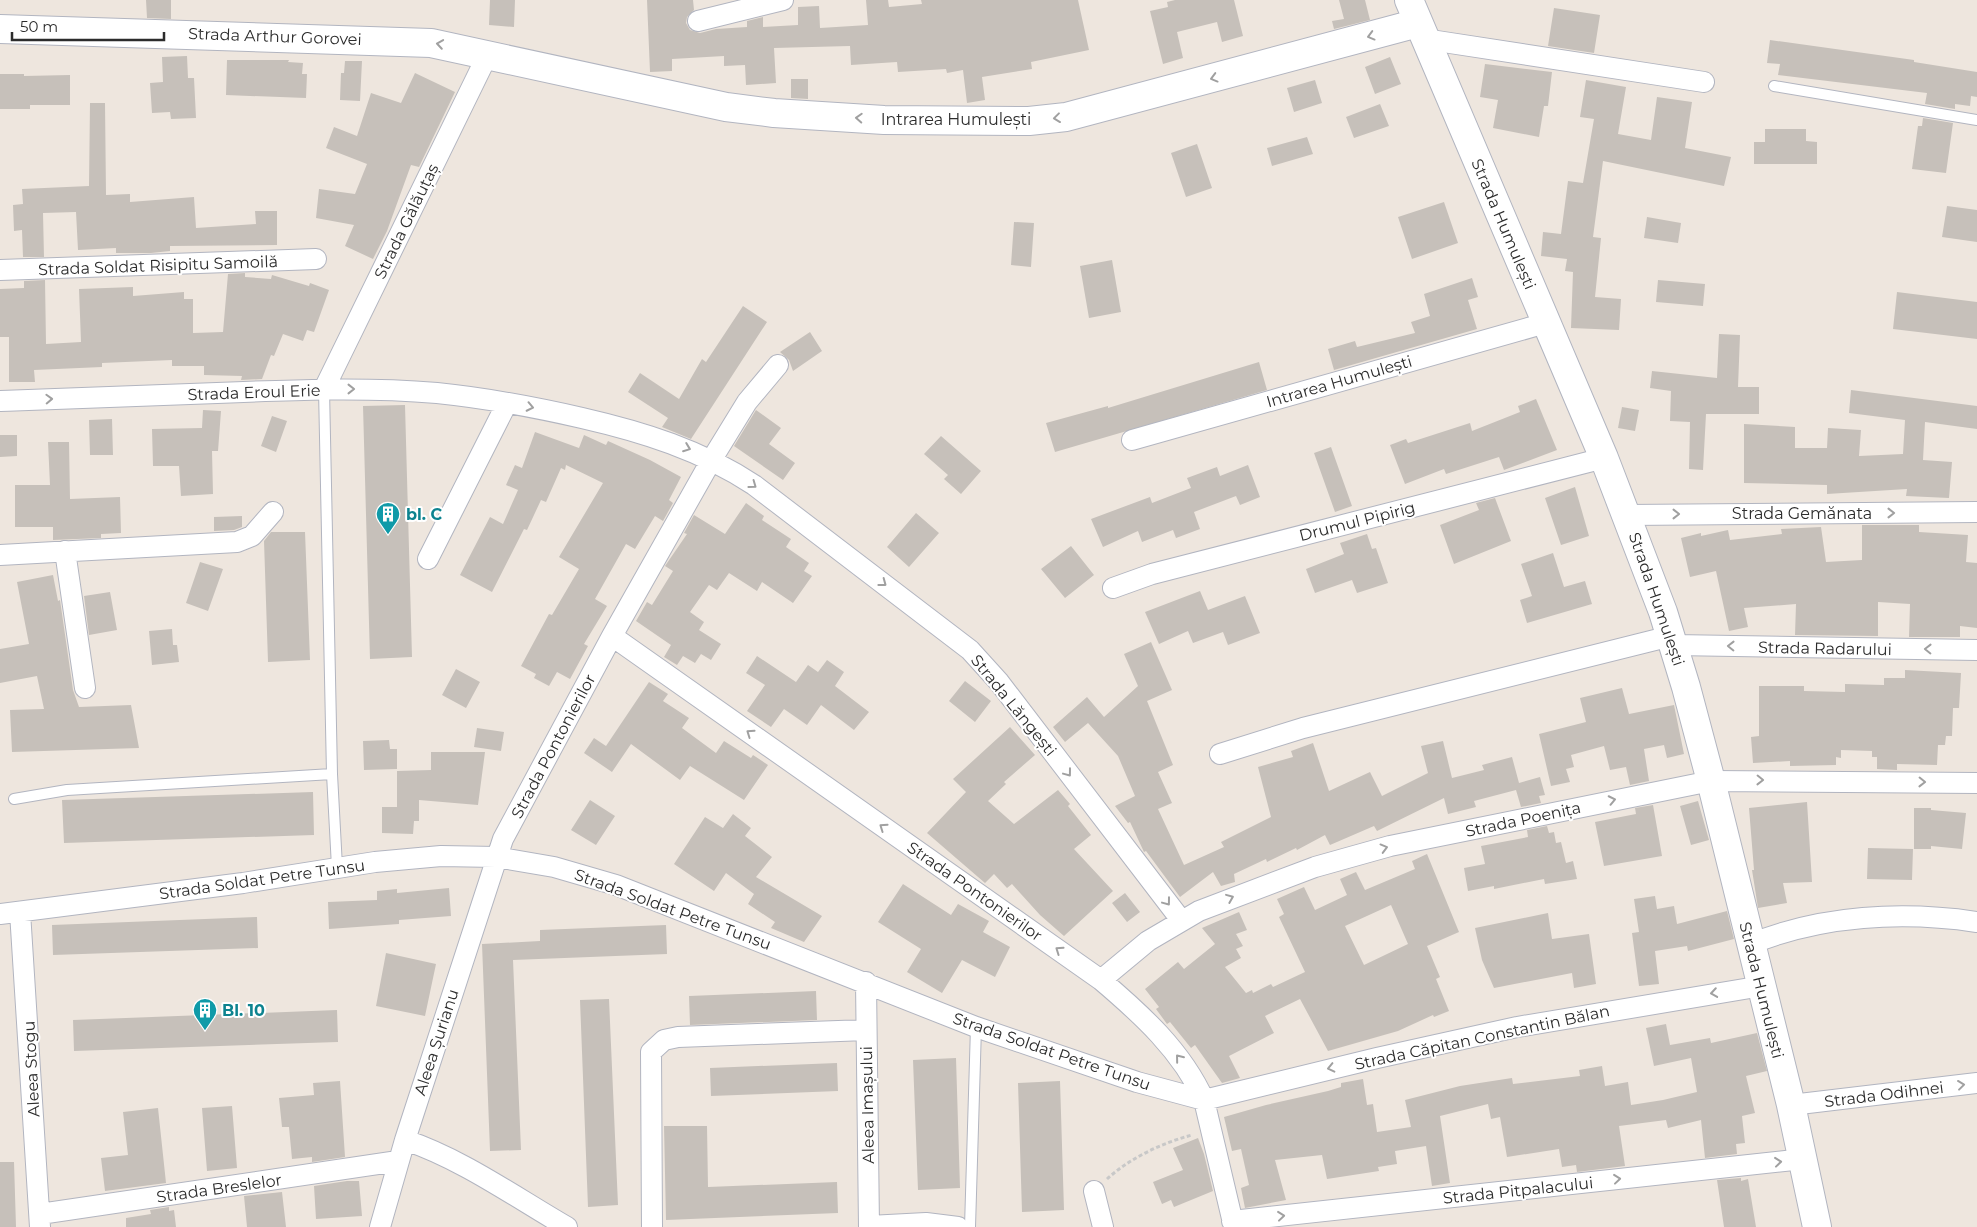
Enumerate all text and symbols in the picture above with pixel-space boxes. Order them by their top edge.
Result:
scale bar [12,10,165,42]
text: 50 m [20,17,58,36]
street label: Strada Arthur Gorovei [188,24,362,49]
one-way arrow [1367,30,1376,40]
one-way arrow [436,40,445,50]
one-way arrow [1211,73,1219,83]
street label: Intrarea Humulești [881,110,1031,130]
one-way arrow [1052,112,1060,123]
one-way arrow [855,113,863,124]
street label: Strada Humulești [1467,156,1540,293]
street label: Strada Gălăuțaș [370,160,444,282]
street label: Strada Soldat Risipitu Samoilă [38,252,278,279]
street label: Intrarea Humulești [1264,352,1414,412]
street label: Strada Eroul Erie [187,381,321,404]
one-way arrow [348,384,355,394]
one-way arrow [45,394,53,405]
one-way arrow [525,402,534,412]
one-way arrow [682,442,691,453]
one-way arrow [747,479,757,488]
street label: Drumul Pipirig [1297,498,1417,545]
building icon: bl. C [375,501,401,535]
street label: Strada Gemănata [1732,504,1872,523]
place label: bl. C [406,505,443,524]
one-way arrow [1887,508,1895,518]
one-way arrow [1672,509,1680,519]
street label: Strada Humulești [1624,530,1688,669]
one-way arrow [877,577,886,586]
street label: Strada Radarului [1758,638,1892,659]
one-way arrow [1727,641,1734,651]
one-way arrow [1924,644,1932,654]
street label: Strada Lăngești [966,651,1060,760]
street label: Strada Pontonierilor [507,671,600,822]
one-way arrow [746,730,756,739]
one-way arrow [1062,767,1071,777]
one-way arrow [1756,775,1764,785]
one-way arrow [1918,777,1926,788]
one-way arrow [1607,796,1616,806]
street label: Strada Poenița [1464,798,1583,842]
one-way arrow [879,824,889,833]
street label: Strada Pontonierilor [904,838,1046,945]
one-way arrow [1380,843,1389,854]
street label: Strada Soldat Petre Tunsu [158,856,366,903]
street label: Strada Soldat Petre Tunsu [572,865,774,954]
one-way arrow [1225,894,1234,904]
one-way arrow [1161,896,1169,905]
street label: Strada Humulești [1734,920,1788,1061]
one-way arrow [1055,947,1065,956]
street label: Aleea Șurianu [410,987,464,1098]
one-way arrow [1709,987,1717,998]
building icon: Bl. 10 [192,997,218,1031]
place label: Bl. 10 [222,1001,265,1020]
street label: Strada Căpitan Constantin Bălan [1353,1001,1611,1074]
street label: Strada Soldat Petre Tunsu [951,1009,1153,1094]
street label: Aleea Stogu [19,1020,44,1118]
street label: Aleea Imașului [857,1046,879,1164]
one-way arrow [1176,1055,1185,1064]
one-way arrow [1327,1062,1335,1073]
street label: Strada Odihnei [1823,1078,1945,1111]
one-way arrow [1957,1080,1965,1091]
one-way arrow [1774,1157,1782,1168]
street label: Strada Breslelor [155,1170,283,1207]
street label: Strada Pitpalacului [1442,1173,1594,1208]
one-way arrow [1613,1174,1621,1185]
one-way arrow [1277,1211,1285,1222]

